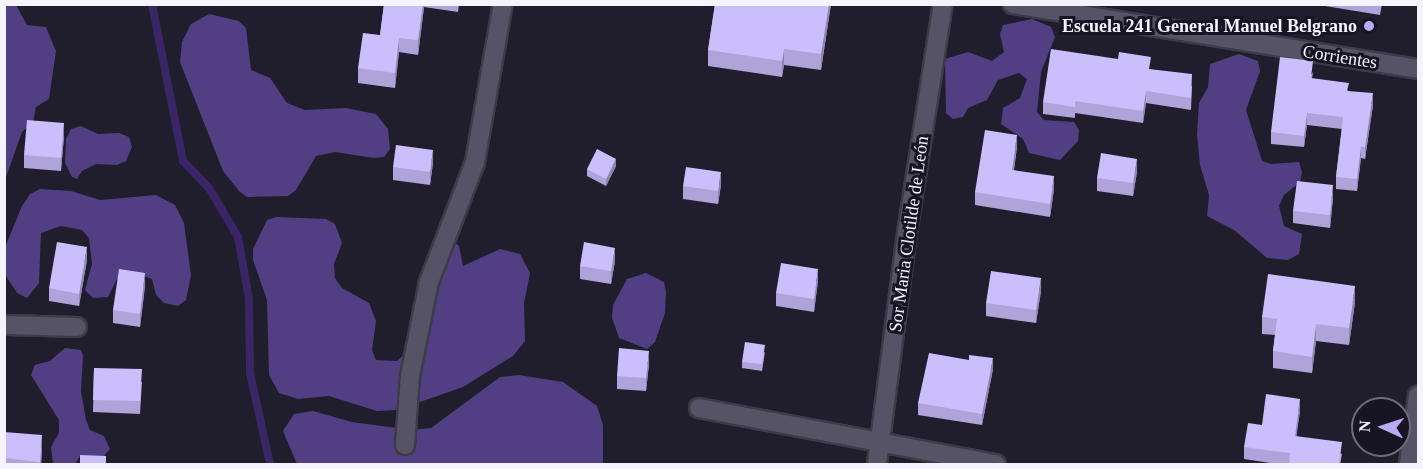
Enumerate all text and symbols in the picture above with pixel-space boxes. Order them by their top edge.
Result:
place label: Escuela 241 General Manuel Belgrano [1062,15,1357,37]
marker: Escuela 241 General Manuel Belgrano [1362,19,1376,33]
street label: Corrientes [1301,40,1379,74]
street label: Sor Maria Clotilde de León [885,134,933,334]
north arrow [1351,397,1411,457]
text: N [1356,420,1373,432]

